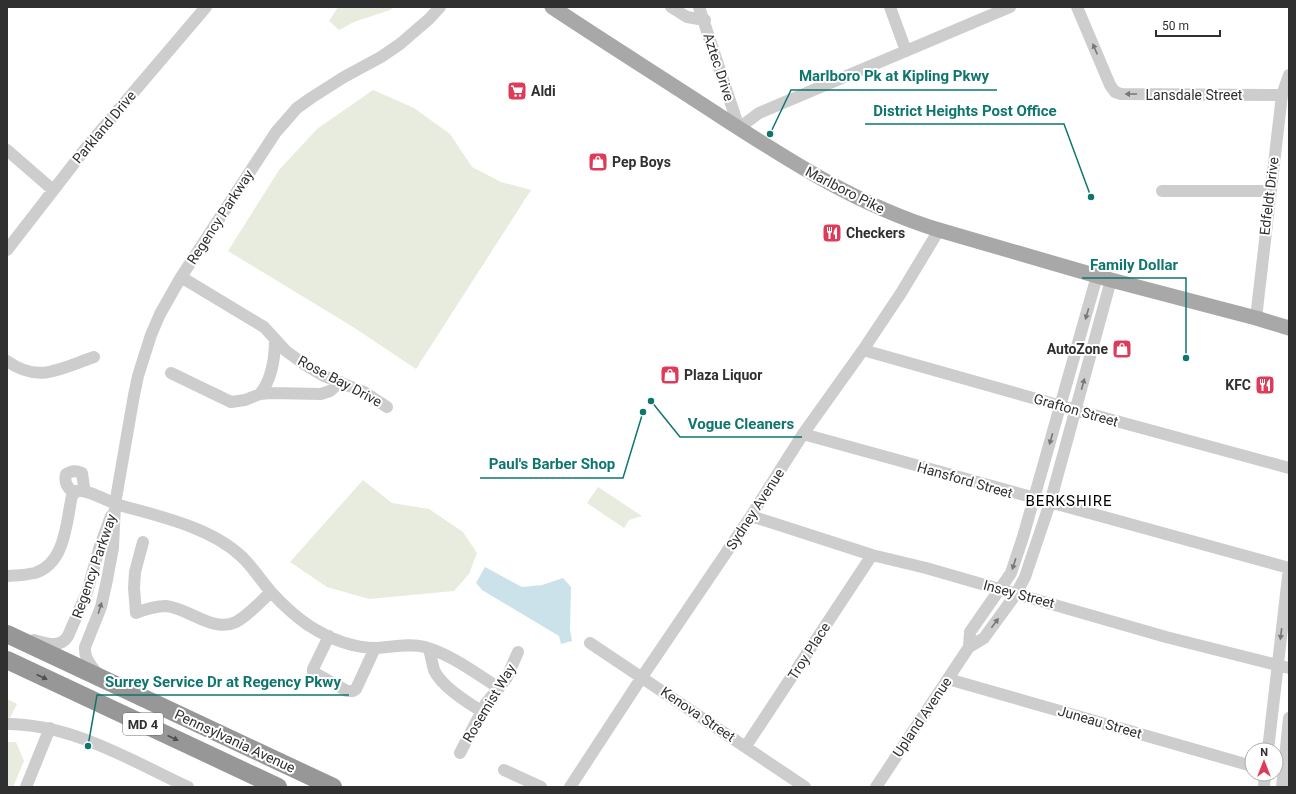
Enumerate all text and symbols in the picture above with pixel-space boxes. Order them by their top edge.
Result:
scale bar [1156,12,1220,38]
text: 50 m [1162,19,1189,33]
street label: Aztec Drive [701,31,737,103]
one-way arrow [1092,44,1098,55]
callout: Marlboro Pk at Kipling Pkwy [791,63,997,90]
text: Marlboro Pk at Kipling Pkwy [799,67,989,85]
supermarket icon: Aldi [506,80,528,102]
place label: Aldi [531,83,556,99]
street label: Parkland Drive [69,87,139,167]
street label: Lansdale Street [1146,87,1243,103]
one-way arrow [1124,91,1137,97]
callout: District Heights Post Office [865,97,1064,124]
text: District Heights Post Office [873,102,1057,120]
shop icon: Pep Boys [587,151,609,173]
place label: Pep Boys [612,154,671,170]
street label: Edfeldt Drive [1256,156,1282,236]
street label: Marlboro Pike [803,163,887,217]
street label: Regency Parkway [184,166,257,267]
restaurant icon: Checkers [821,222,843,244]
place label: Checkers [846,225,905,241]
callout: Family Dollar [1082,251,1186,278]
text: Family Dollar [1090,256,1178,274]
one-way arrow [1084,308,1090,320]
shop icon: AutoZone [1111,338,1133,360]
place label: AutoZone [1047,341,1108,357]
street label: Rose Bay Drive [295,352,385,410]
shop icon: Plaza Liquor [659,364,681,386]
place label: Plaza Liquor [684,367,762,383]
restaurant icon: KFC [1254,374,1276,396]
one-way arrow [1080,377,1086,390]
place label: KFC [1225,377,1251,393]
street label: Grafton Street [1032,390,1120,430]
callout: Vogue Cleaners [680,410,802,437]
text: Vogue Cleaners [688,415,794,433]
one-way arrow [1048,433,1054,445]
callout: Paul's Barber Shop [480,451,623,478]
text: Paul's Barber Shop [489,455,615,473]
street label: Hansford Street [916,459,1015,501]
street label: Sydney Avenue [723,465,787,553]
district label: BERKSHIRE [1026,492,1112,510]
street label: Regency Parkway [69,511,119,620]
one-way arrow [1011,558,1017,570]
street label: Insey Street [982,577,1057,611]
one-way arrow [97,601,103,613]
one-way arrow [991,618,999,628]
street label: Troy Place [785,619,833,683]
one-way arrow [1278,628,1284,640]
street label: Rosemist Way [459,661,519,745]
callout: Surrey Service Dr at Regency Pkwy [97,668,349,695]
text: Surrey Service Dr at Regency Pkwy [105,673,341,691]
one-way arrow [37,674,48,680]
street label: Upland Avenue [889,674,955,760]
street label: Kenova Street [658,683,739,745]
street label: Juneau Street [1056,702,1144,742]
street label: Pennsylvania Avenue [172,706,298,776]
road number: MD 4 [123,713,163,735]
one-way arrow [167,735,178,741]
north arrow [1244,742,1284,782]
text: N [1260,746,1268,759]

